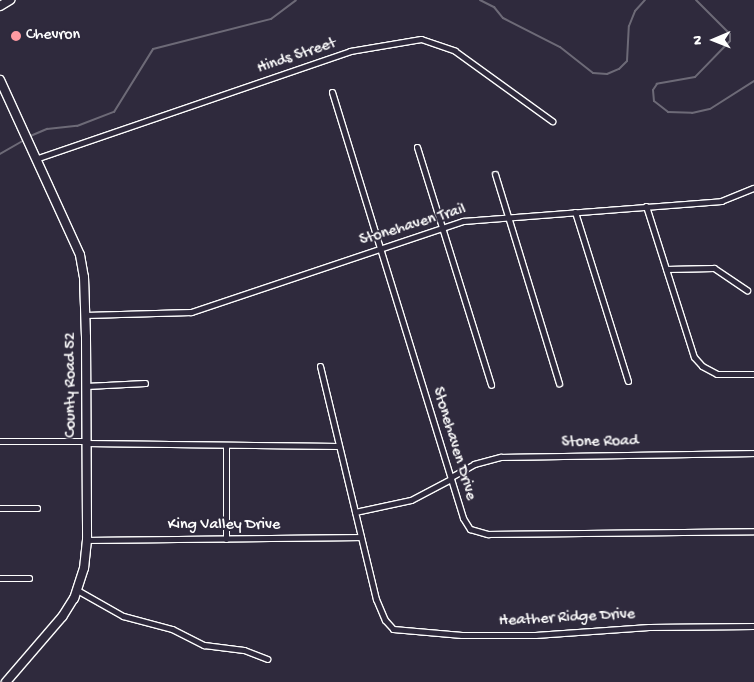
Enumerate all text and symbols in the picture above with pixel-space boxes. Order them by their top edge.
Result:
north arrow [689,15,739,65]
place label: Chevron [26,26,80,46]
marker: Chevron [10,30,22,42]
street label: Hinds Street [255,35,339,79]
text: N [690,36,707,45]
street label: Stonehaven Trail [358,201,468,251]
street label: County Road 52 [62,332,82,438]
street label: Stonehaven Drive [427,385,479,503]
street label: Stone Road [561,433,639,453]
street label: King Valley Drive [168,516,280,536]
street label: Heather Ridge Drive [498,606,636,632]

